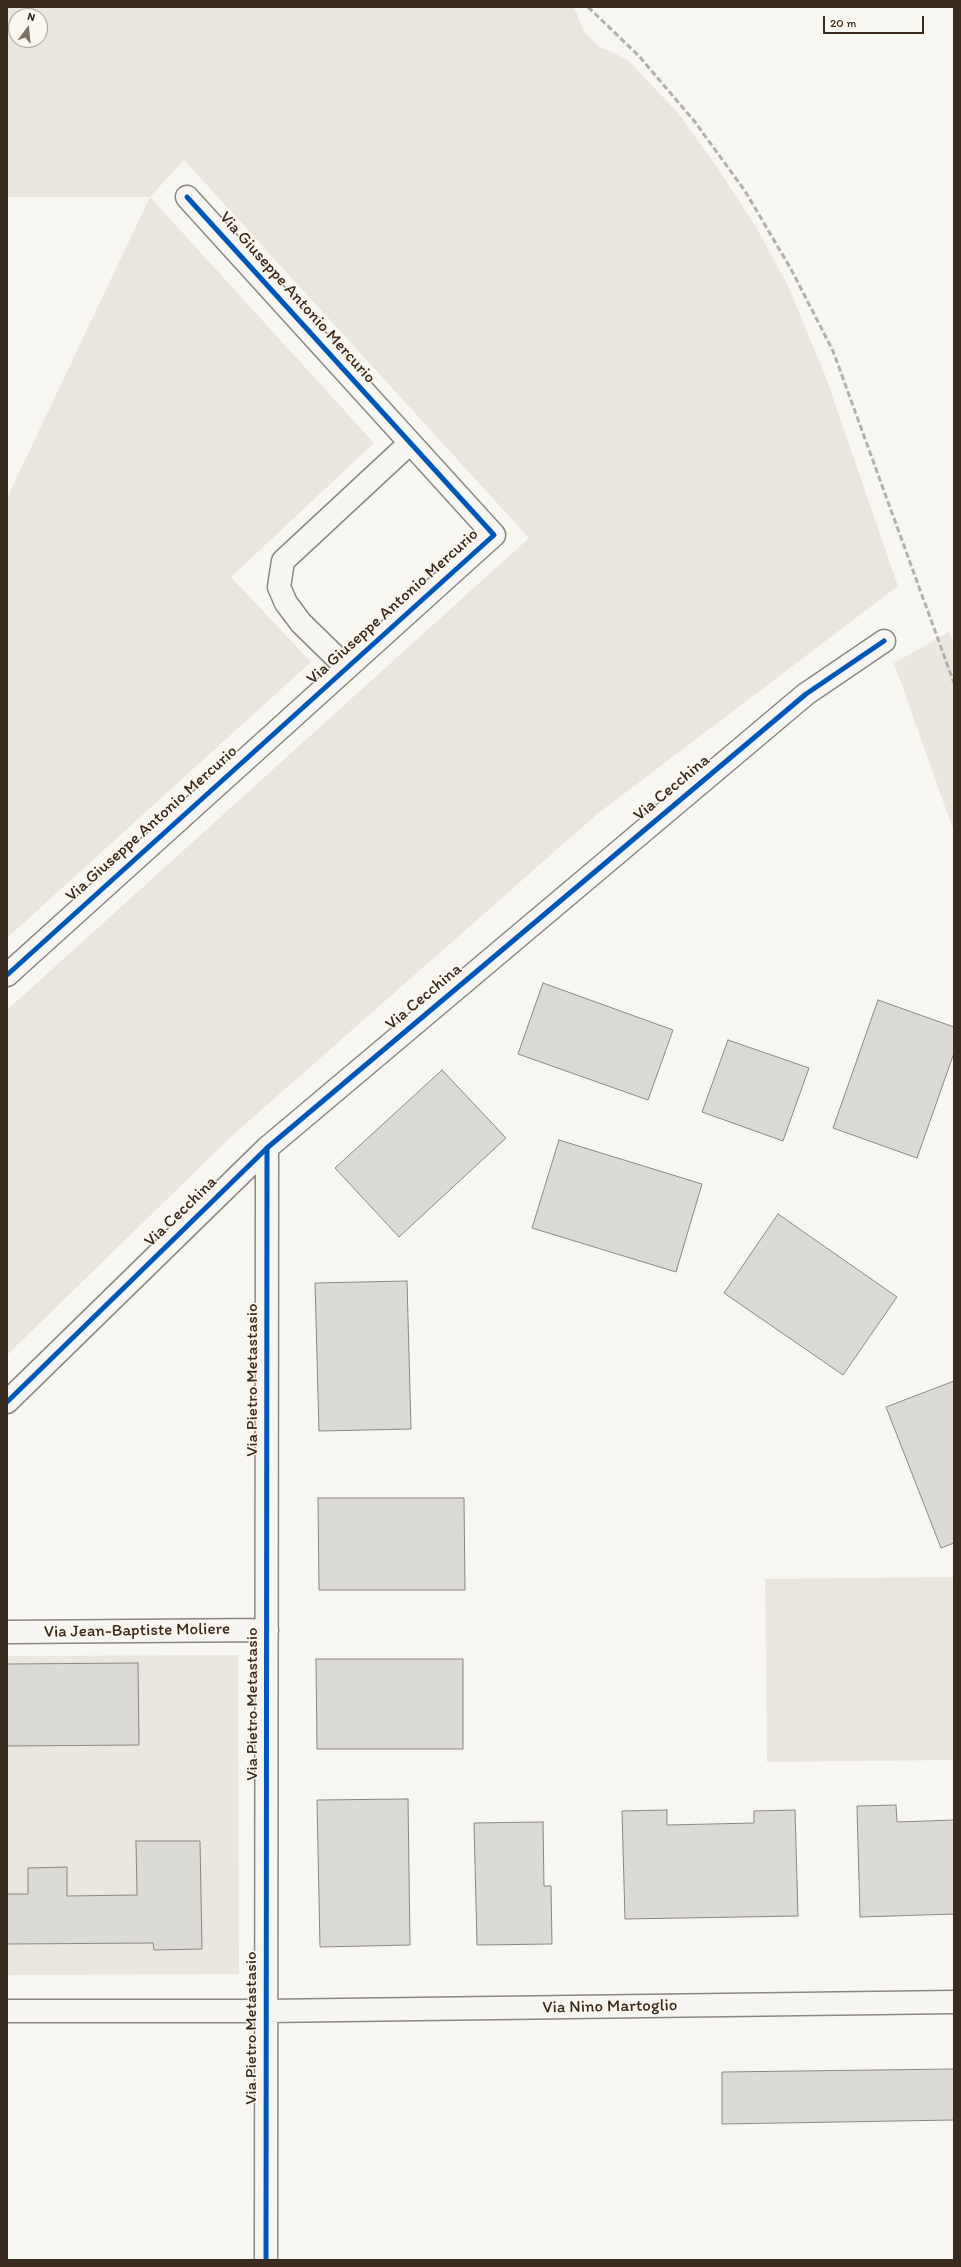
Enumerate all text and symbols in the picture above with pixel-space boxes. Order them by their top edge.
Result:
north arrow [8,8,48,48]
scale bar [825,8,926,34]
text: N [26,10,37,24]
text: 20 m [830,16,857,30]
street label: Via Giuseppe Antonio Mercurio [214,208,380,388]
street label: Via Giuseppe Antonio Mercurio [303,524,483,690]
street label: Via Giuseppe Antonio Mercurio [62,741,242,907]
street label: Via Cecchina [630,750,714,826]
street label: Via Cecchina [382,959,466,1035]
street label: Via Cecchina [140,1172,222,1252]
street label: Via Pietro Metastasio [243,1303,263,1457]
street label: Via Jean-Baptiste Moliere [44,1619,230,1643]
street label: Via Pietro Metastasio [243,1627,263,1781]
street label: Via Pietro Metastasio [242,1951,262,2105]
street label: Via Nino Martoglio [542,1996,678,2018]

